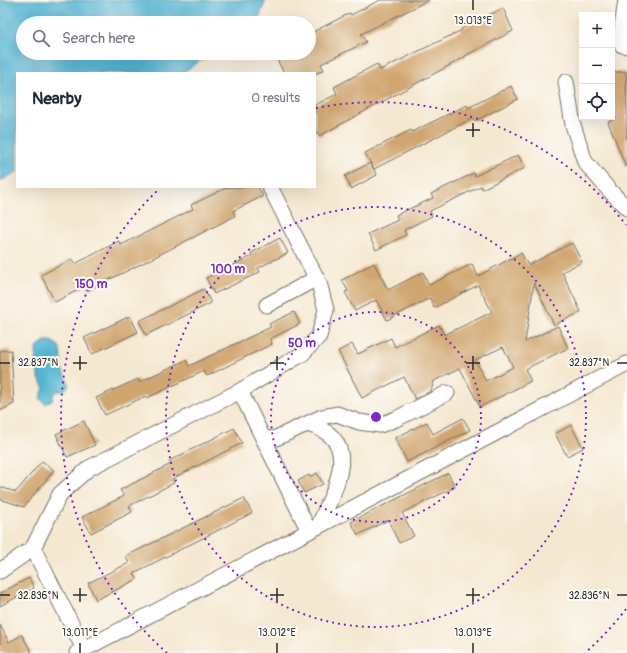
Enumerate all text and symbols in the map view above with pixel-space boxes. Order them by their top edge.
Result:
map controls [579,12,615,120]
button: + [579,12,615,48]
text: 13.013°E [454,15,492,27]
search box [16,16,316,60]
icon: search [30,27,52,49]
text: Search here [62,29,135,48]
button: − [579,48,615,84]
button: locate [579,84,615,120]
text: Nearby [32,88,81,109]
text: 0 results [251,90,300,106]
text: 100 m [211,262,246,277]
text: 150 m [75,277,108,292]
text: 50 m [288,336,316,351]
text: 32.837°N [18,357,58,369]
text: 32.837°N [569,357,609,369]
centre of rings [369,410,383,424]
text: 32.836°N [18,590,59,602]
text: 32.836°N [569,590,610,602]
text: 13.011°E [62,627,98,639]
text: 13.012°E [258,627,296,639]
text: 13.013°E [454,627,492,639]

